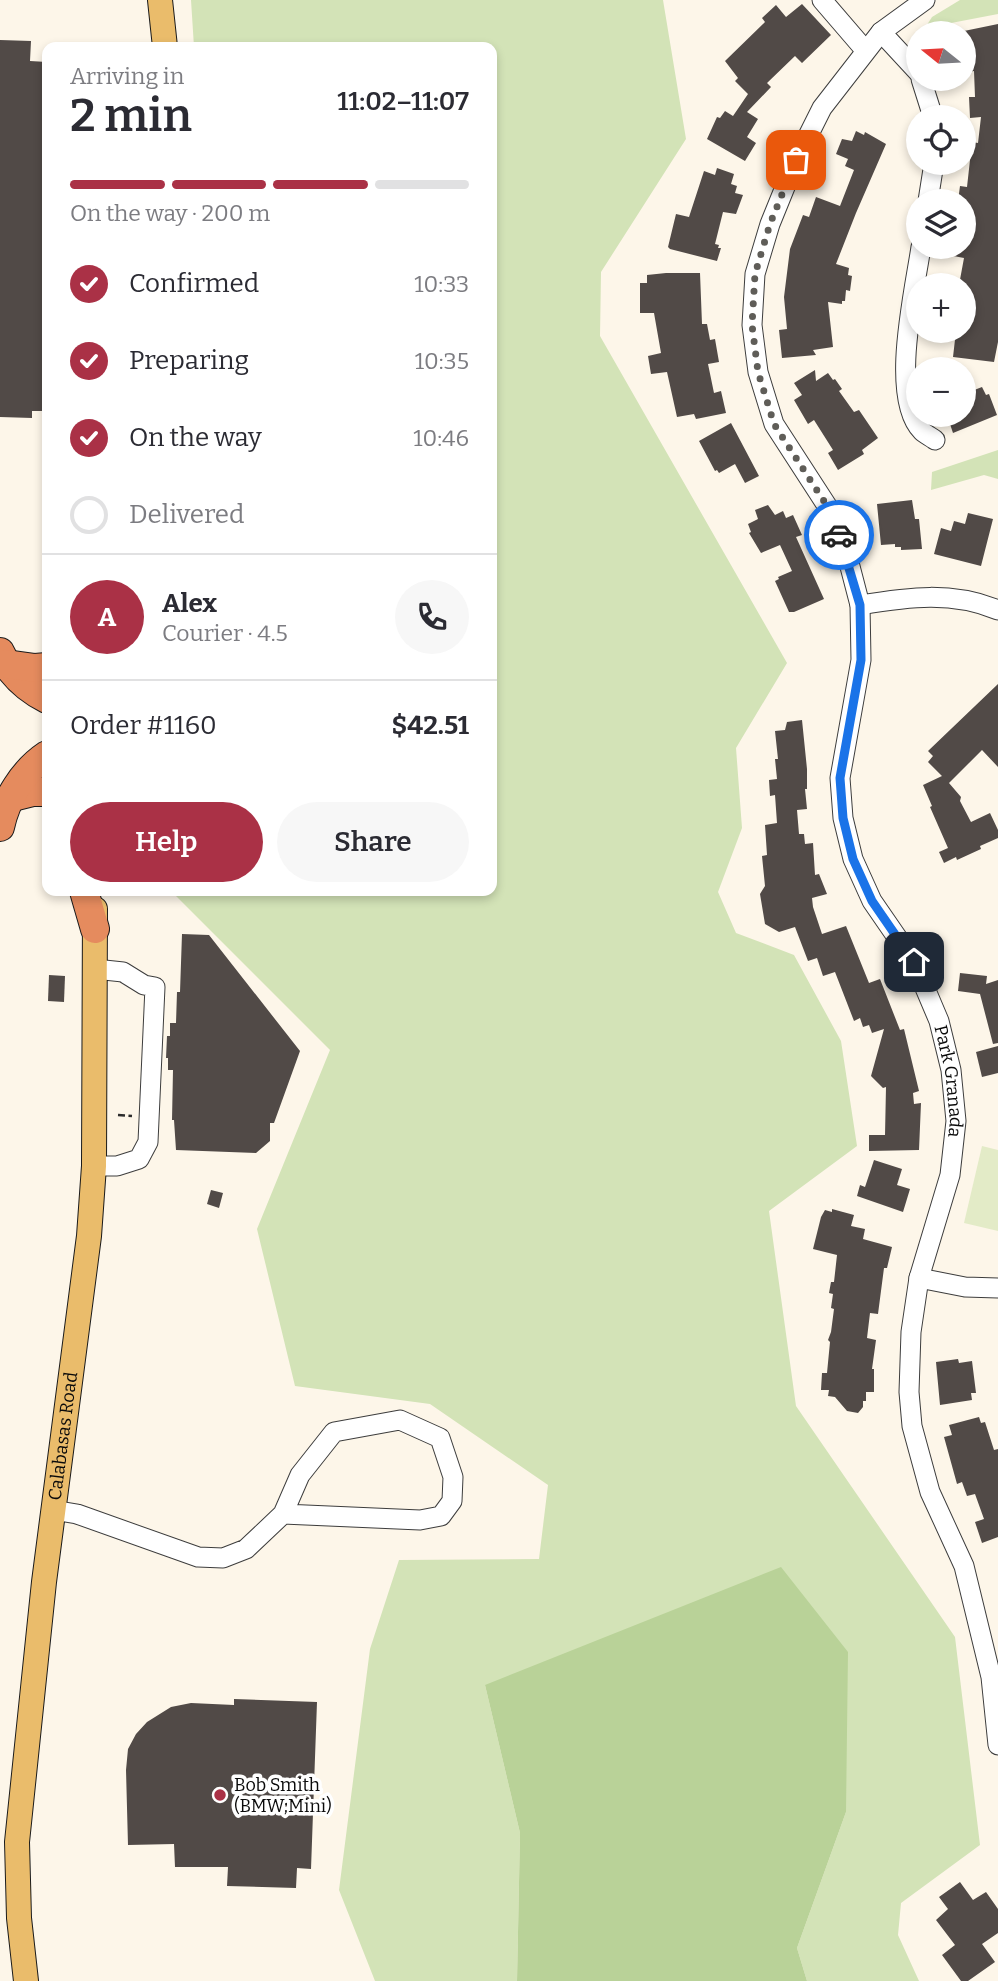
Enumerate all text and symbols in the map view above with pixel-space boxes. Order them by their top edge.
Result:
north arrow [906,21,976,91]
map controls [906,21,976,427]
text: Arriving in [70,62,184,90]
text: 11:02–11:07 [337,86,469,117]
text: 2 min [70,88,192,143]
button: locate [906,105,976,175]
pin [766,130,826,190]
icon: bag [777,141,815,179]
button: layers [906,189,976,259]
text: On the way · 200 m [70,199,270,227]
icon: check [70,265,108,303]
text: Confirmed [129,268,259,299]
text: 10:33 [414,270,469,298]
button: + [906,273,976,343]
icon: check [70,342,108,380]
text: Preparing [129,345,249,376]
text: 10:35 [415,347,469,375]
button: − [906,357,976,427]
icon: check [70,419,108,457]
text: On the way [129,422,262,453]
text: 10:46 [413,424,469,452]
text: Delivered [129,499,244,530]
courier [804,500,874,570]
icon: car [820,516,858,554]
button: phone [395,580,469,654]
text: Alex [162,588,217,619]
text: A [98,602,116,633]
text: Courier · 4.5 [162,619,288,647]
text: Order #1160 [70,710,217,741]
text: $42.51 [392,710,469,741]
button: Help [70,802,263,882]
button: Share [277,802,469,882]
pin [884,932,944,992]
icon: home [895,943,933,981]
street label: Park Granada [929,1023,967,1139]
street label: Calabasas Road [44,1370,82,1502]
place label: Bob Smith (BMW;Mini) [234,1774,332,1817]
marker: Bob Smith (BMW;Mini) [212,1787,228,1803]

